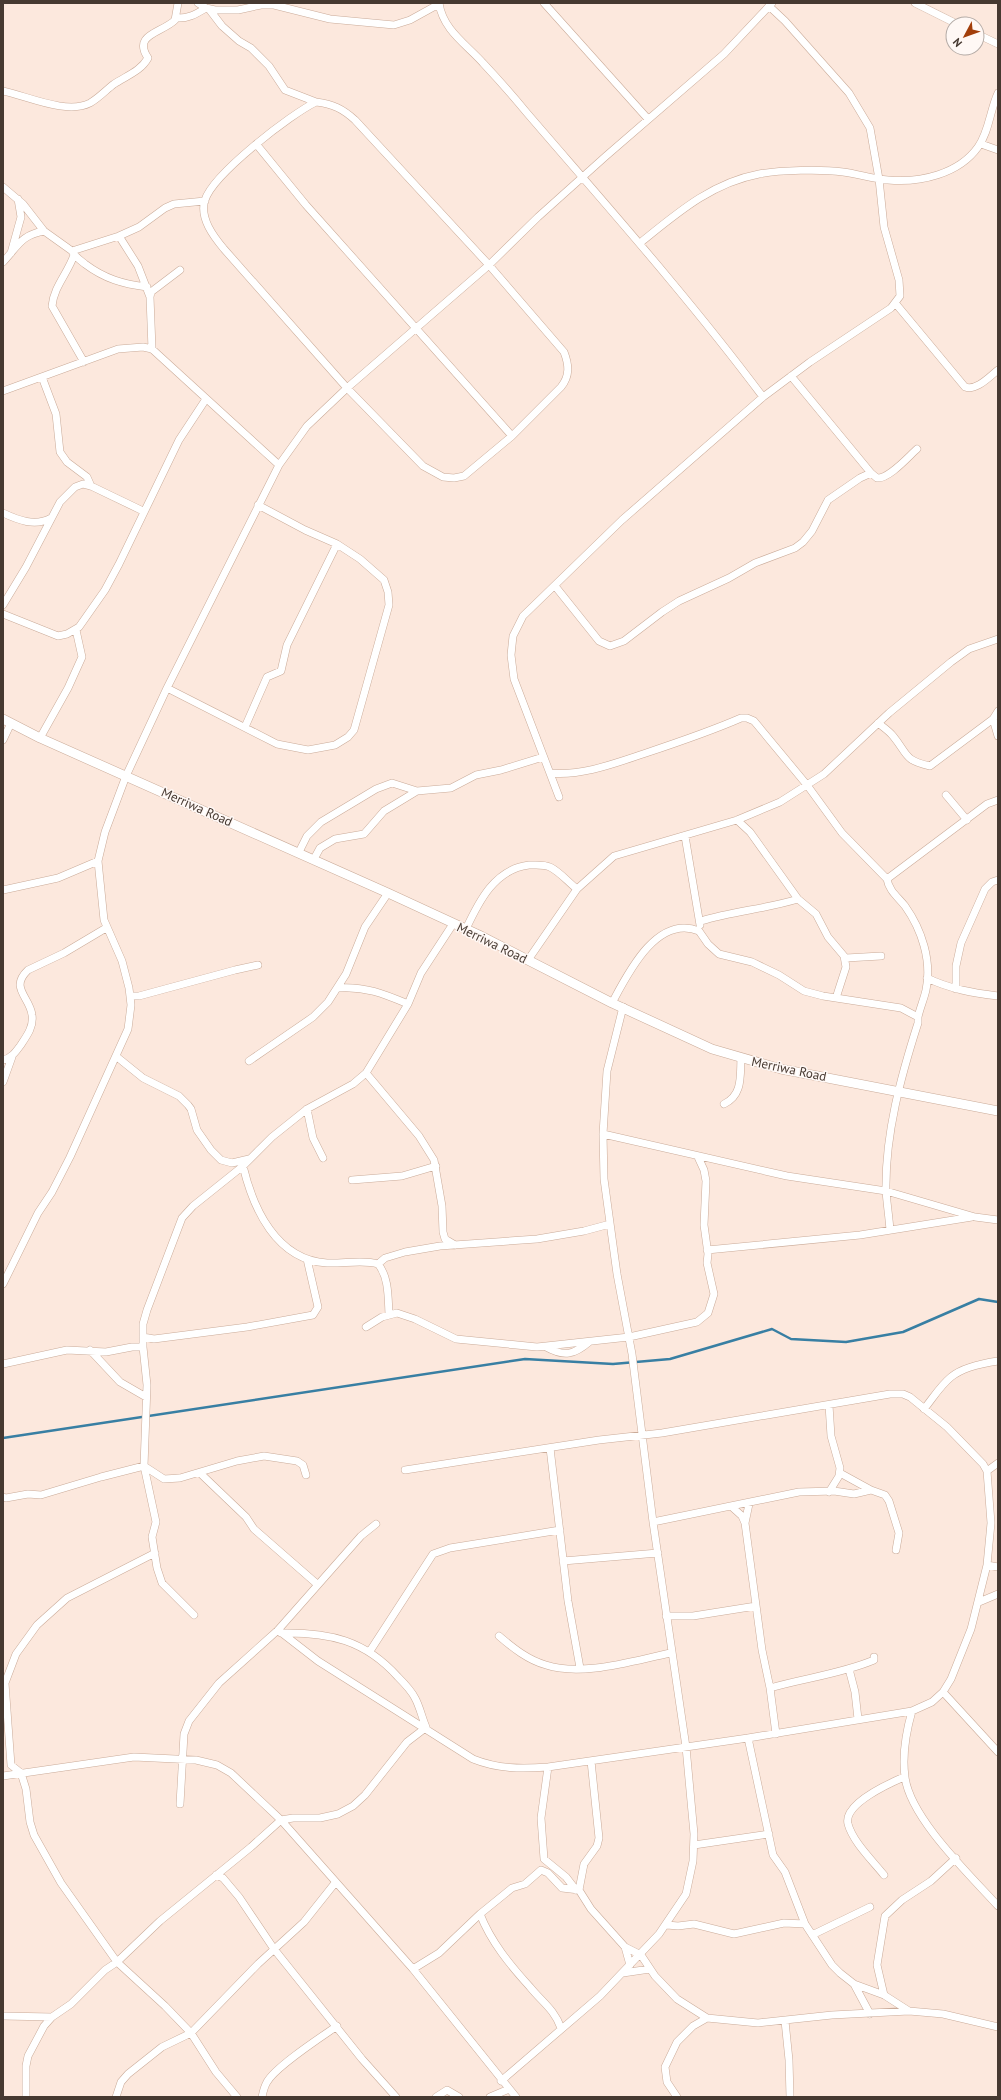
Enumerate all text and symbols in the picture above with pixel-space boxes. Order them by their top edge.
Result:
north arrow [945,16,985,56]
text: N [950,35,965,50]
street label: Merriwa Road [159,784,235,830]
street label: Merriwa Road [454,919,530,967]
street label: Merriwa Road [750,1053,828,1085]

